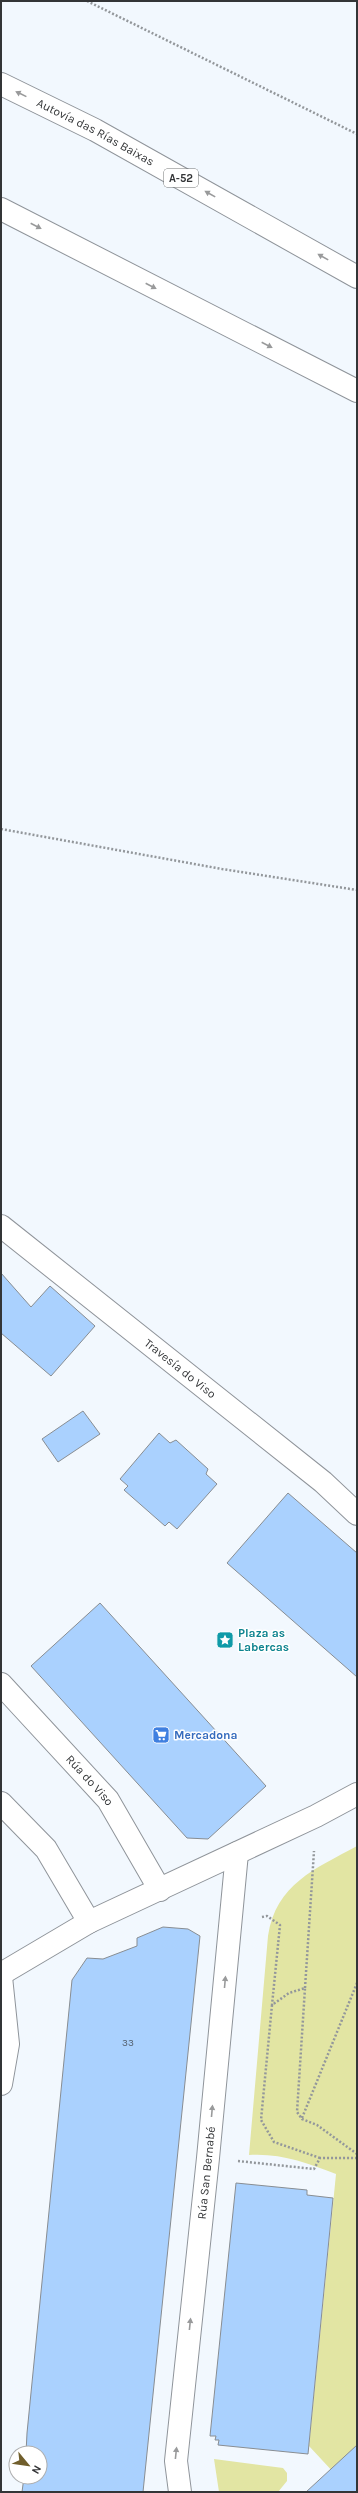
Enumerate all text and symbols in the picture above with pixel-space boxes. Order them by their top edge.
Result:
one-way arrow [15,91,26,97]
street label: Autovía das Rías Baixas [34,96,157,169]
road number: A-52 [164,169,198,187]
one-way arrow [204,190,215,197]
one-way arrow [30,223,41,230]
one-way arrow [317,254,329,261]
one-way arrow [146,282,157,289]
one-way arrow [261,342,273,348]
street label: Travesía do Viso [142,1336,219,1401]
place label: Plaza as Labercas [238,1626,289,1654]
place icon: Plaza as Labercas [215,1630,235,1650]
supermarket icon: Mercadona [151,1725,171,1745]
place label: Mercadona [174,1728,238,1742]
street label: Rúa do Viso [63,1752,117,1808]
one-way arrow [221,1976,228,1988]
house number: 33 [122,2037,134,2049]
one-way arrow [209,2105,216,2117]
street label: Rúa San Bernabé [195,2126,218,2220]
one-way arrow [187,2318,193,2330]
north arrow [8,2445,48,2485]
one-way arrow [173,2447,180,2459]
text: N [29,2463,44,2476]

